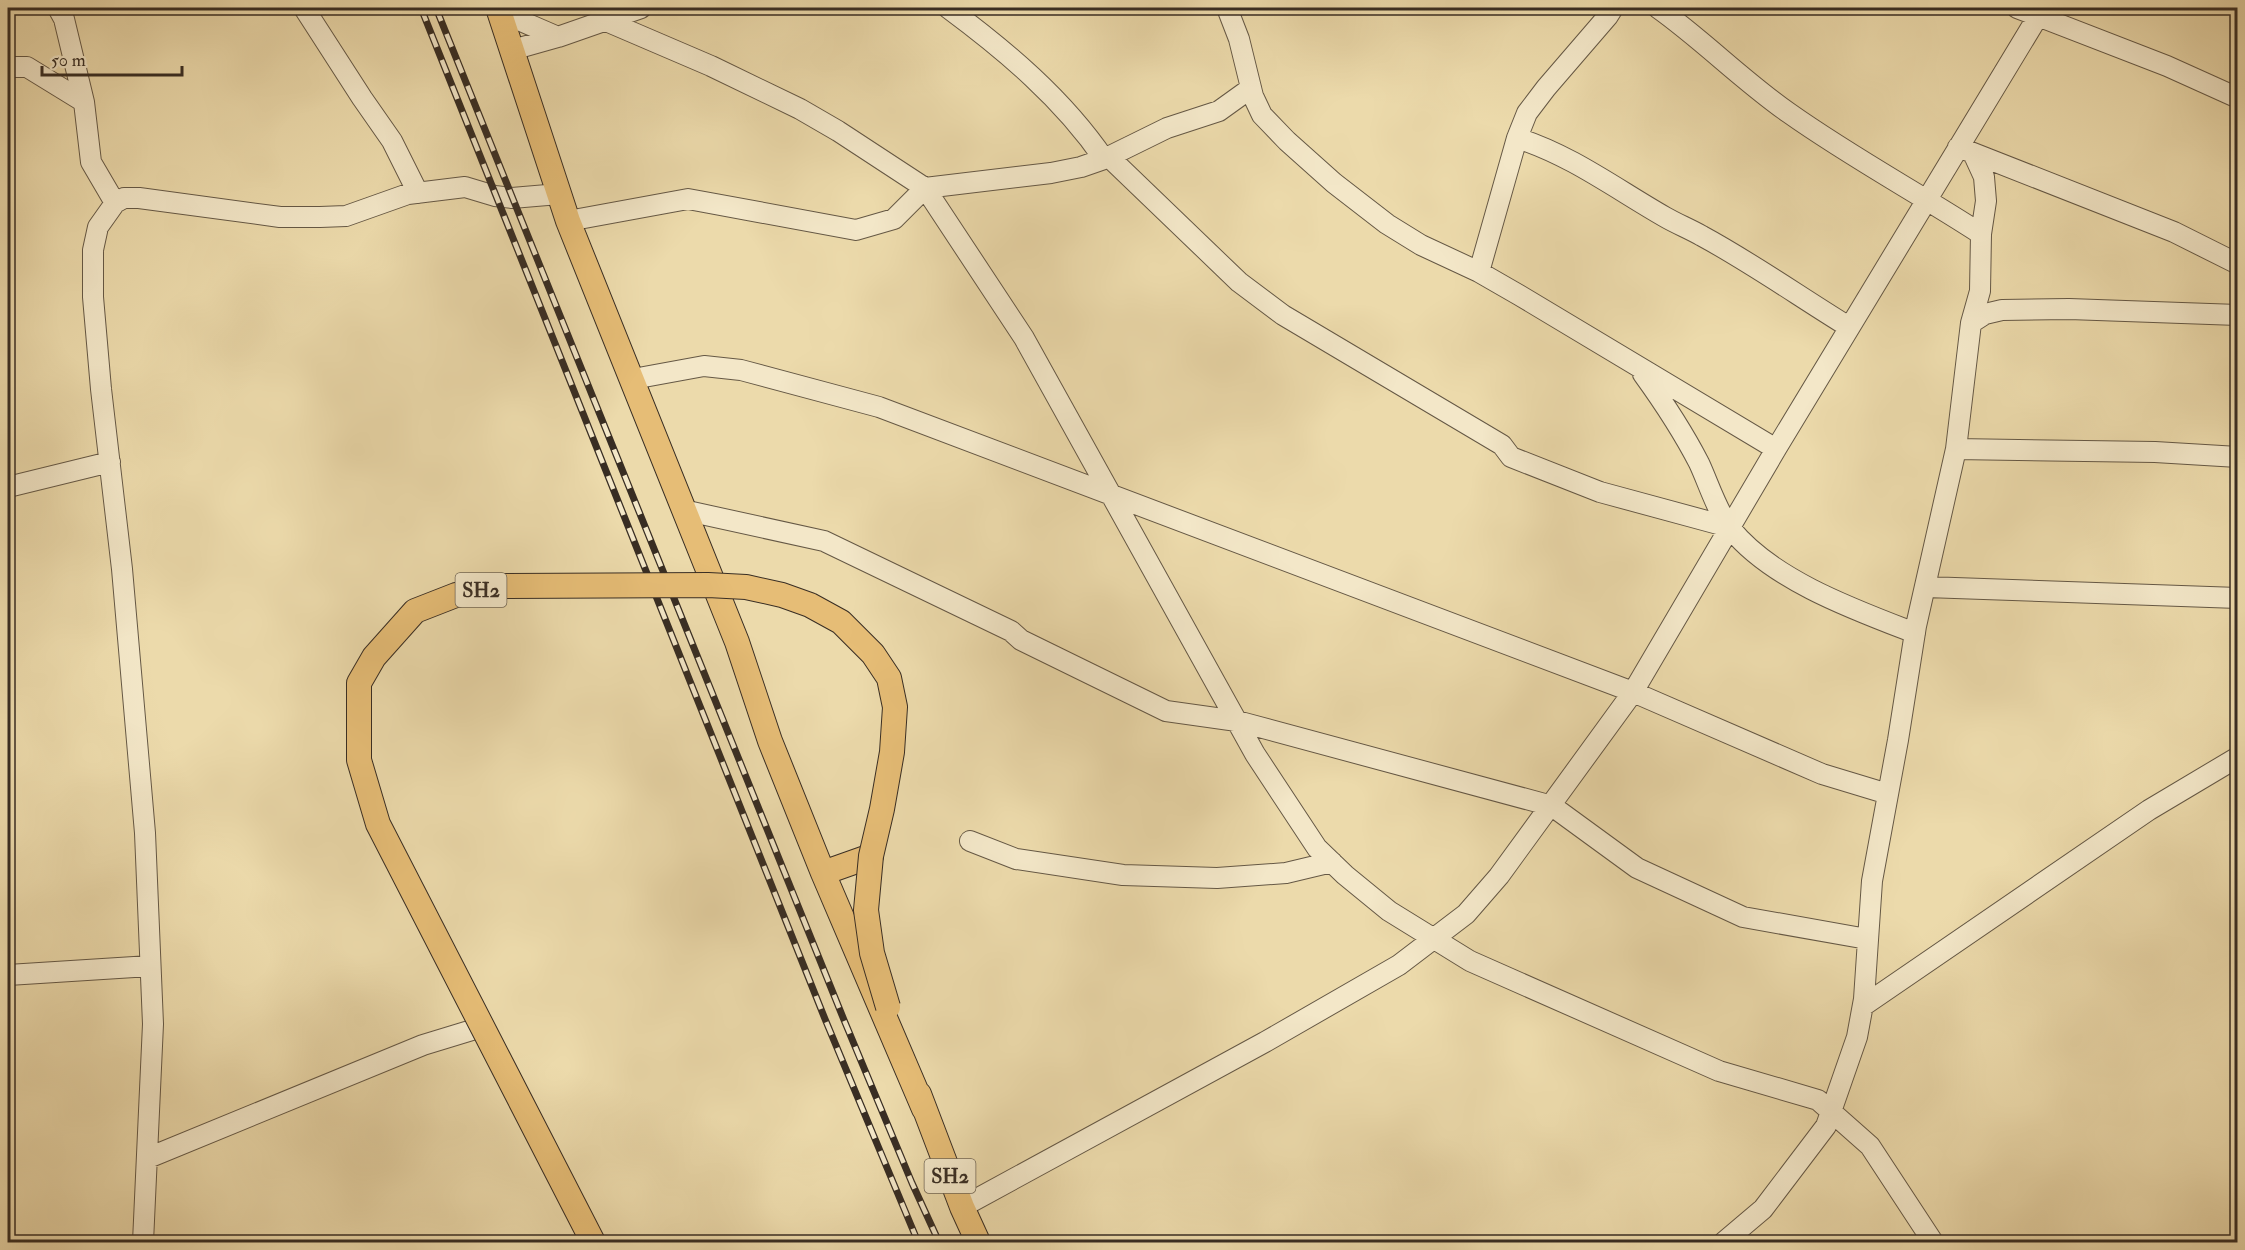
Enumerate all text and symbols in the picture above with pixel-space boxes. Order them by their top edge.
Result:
scale bar [42,39,182,77]
text: 50 m [51,49,86,72]
road number: SH2 [456,573,506,607]
road number: SH2 [924,1159,976,1193]

